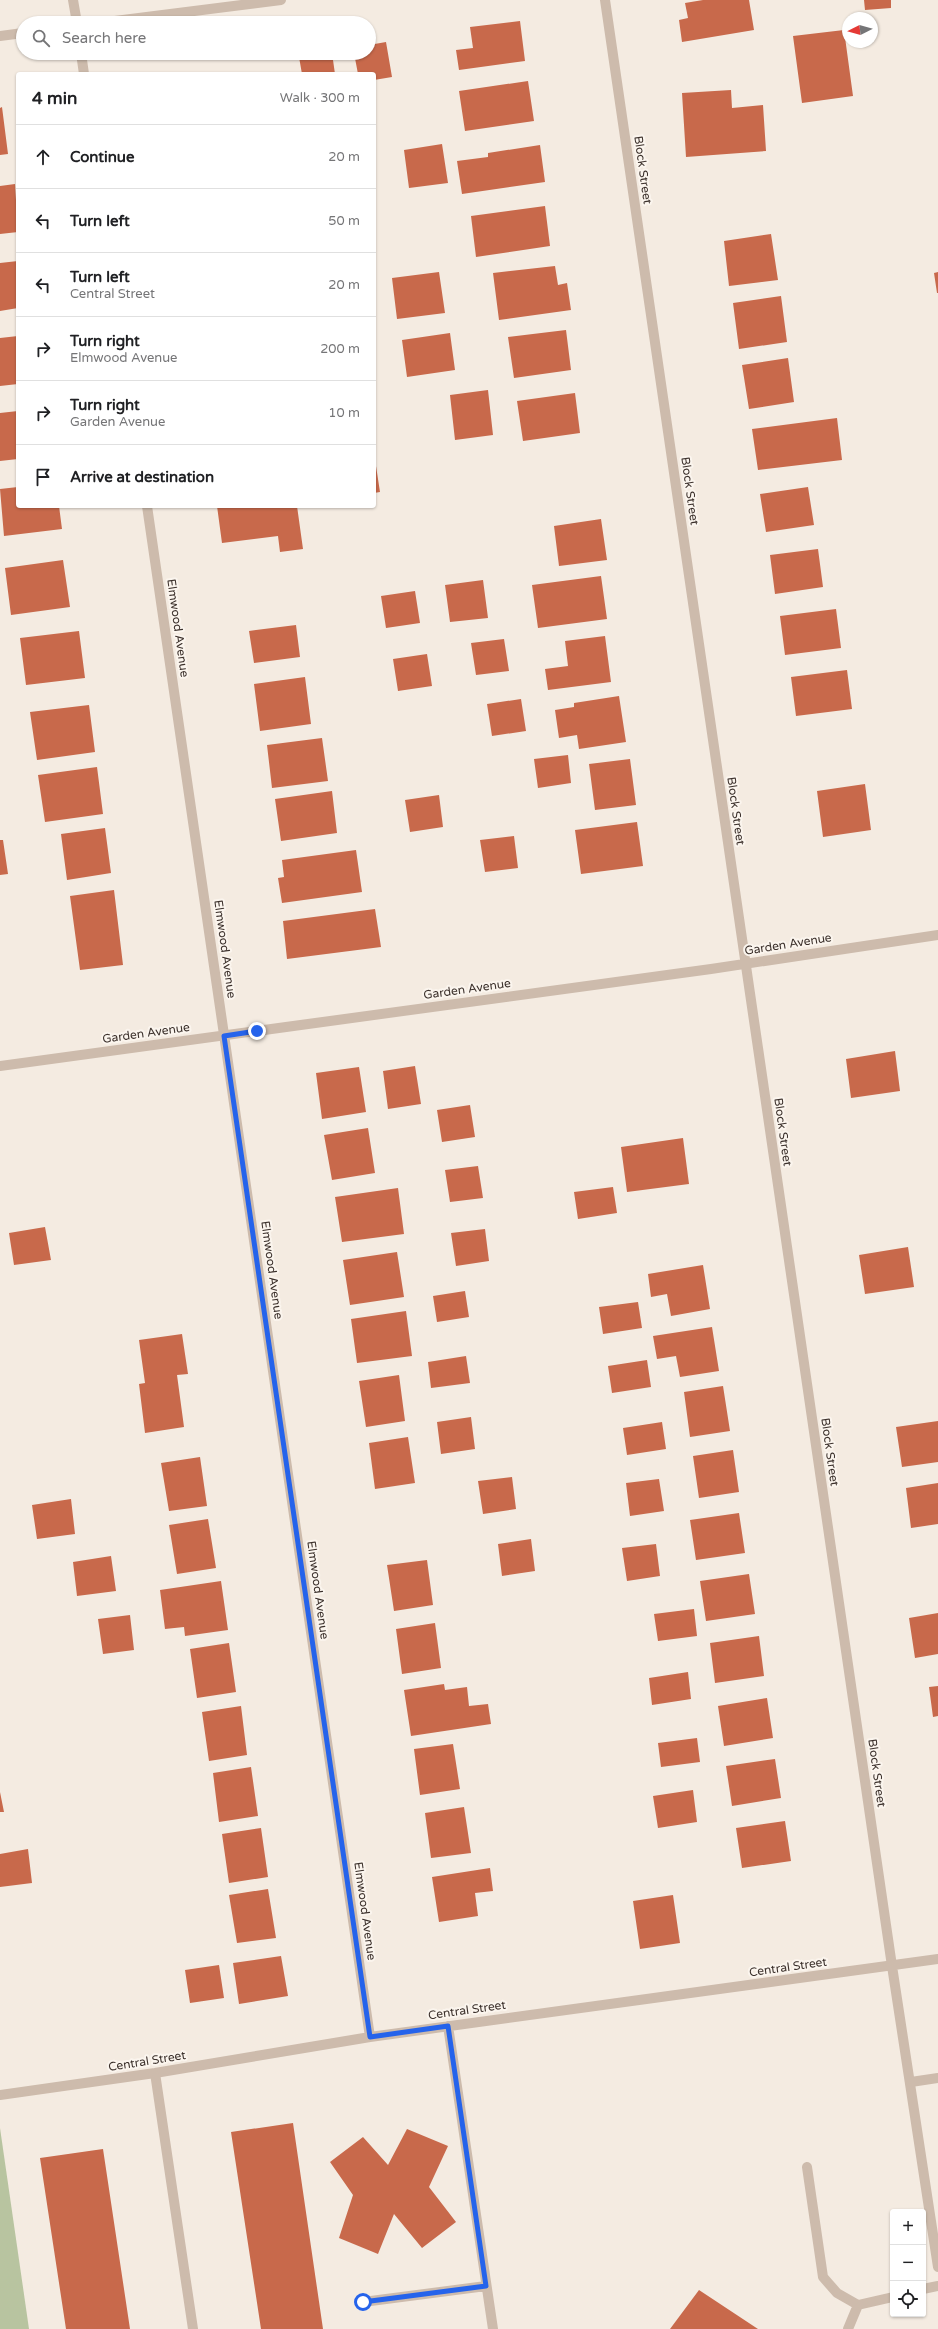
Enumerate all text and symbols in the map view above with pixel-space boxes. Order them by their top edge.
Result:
north arrow [842,12,878,48]
search box [16,16,376,60]
icon: search [30,27,52,49]
text: Search here [62,29,146,47]
text: 4 min [32,88,77,109]
text: Walk · 300 m [280,90,360,106]
street label: Block Street [631,135,655,205]
icon: ahead [32,146,54,168]
text: Continue [70,148,134,166]
text: 20 m [328,149,360,165]
icon: left [32,210,54,232]
text: Turn left [70,212,130,230]
text: 50 m [328,213,360,229]
text: Turn left [70,268,130,286]
icon: left [32,274,54,296]
text: 20 m [328,277,360,293]
text: Central Street [70,286,155,302]
text: Turn right [70,332,140,350]
icon: right [32,338,54,360]
text: 200 m [320,341,360,357]
text: Elmwood Avenue [70,350,177,366]
text: Turn right [70,396,140,414]
icon: right [32,402,54,424]
text: 10 m [328,405,360,421]
text: Garden Avenue [70,414,165,430]
street label: Block Street [678,456,702,526]
icon: arrive [32,466,54,488]
text: Arrive at destination [70,468,214,486]
street label: Elmwood Avenue [164,578,192,678]
street label: Block Street [724,776,748,846]
street label: Elmwood Avenue [211,899,239,999]
street label: Garden Avenue [743,930,833,958]
street label: Garden Avenue [422,976,512,1002]
street label: Garden Avenue [101,1020,191,1046]
route end [248,1022,266,1040]
street label: Block Street [771,1097,795,1167]
street label: Elmwood Avenue [258,1220,286,1320]
street label: Block Street [818,1417,842,1487]
street label: Elmwood Avenue [304,1540,332,1640]
street label: Block Street [865,1738,889,1808]
street label: Elmwood Avenue [351,1861,379,1961]
street label: Central Street [748,1955,828,1979]
street label: Central Street [427,1998,507,2022]
street label: Central Street [107,2048,187,2074]
map controls [890,2209,926,2317]
button: + [890,2209,926,2245]
button: − [890,2245,926,2281]
button: locate [890,2281,926,2317]
route start [354,2293,372,2311]

